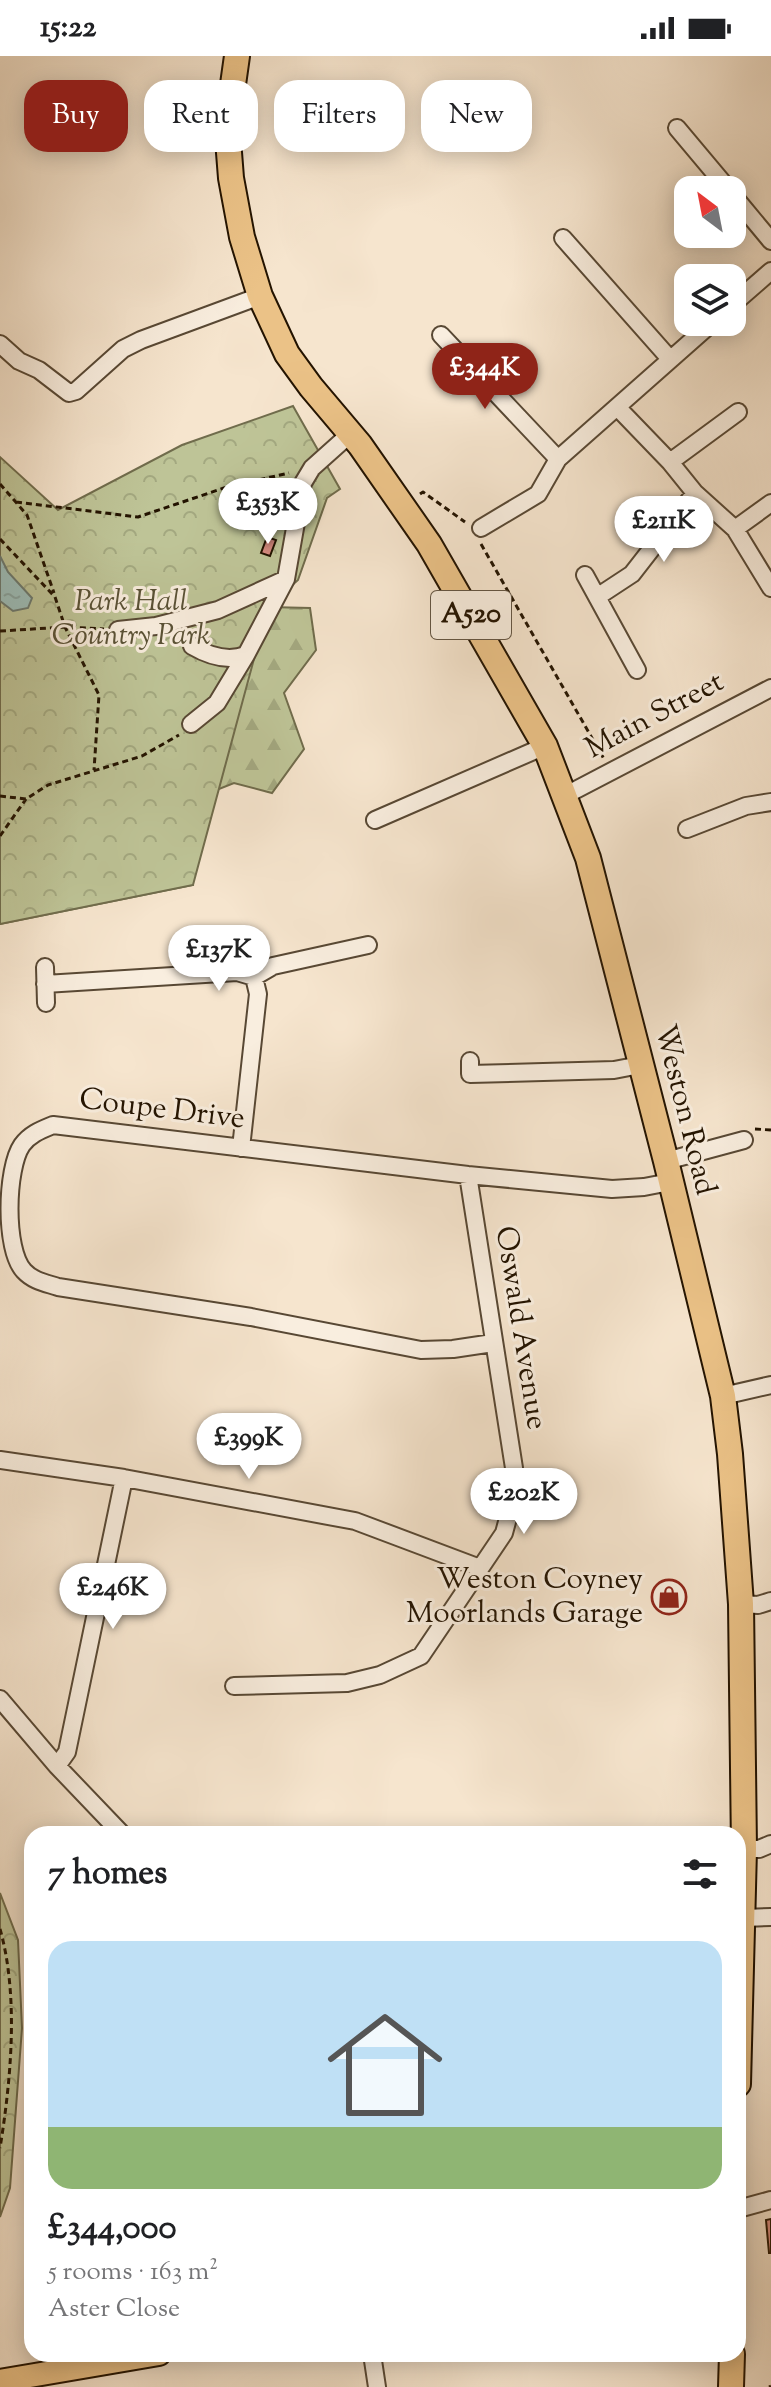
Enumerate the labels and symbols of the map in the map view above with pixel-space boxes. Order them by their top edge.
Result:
north arrow [674,176,746,248]
pin: £344K [429,343,541,411]
pin: £353K [212,478,324,546]
pin: £211K [608,496,720,564]
park label: Park Hall Country Park [52,581,210,658]
road number: A520 [431,591,511,639]
street label: Main Street [578,661,732,771]
pin: £137K [163,925,275,993]
street label: Weston Road [642,1020,726,1200]
street label: Coupe Drive [77,1079,247,1141]
street label: Oswald Avenue [483,1223,557,1433]
pin: £399K [193,1413,305,1481]
pin: £202K [468,1468,580,1536]
place label: Weston Coyney Moorlands Garage [406,1559,643,1636]
pin: £246K [57,1563,169,1631]
shop icon: Weston Coyney Moorlands Garage [650,1578,688,1616]

